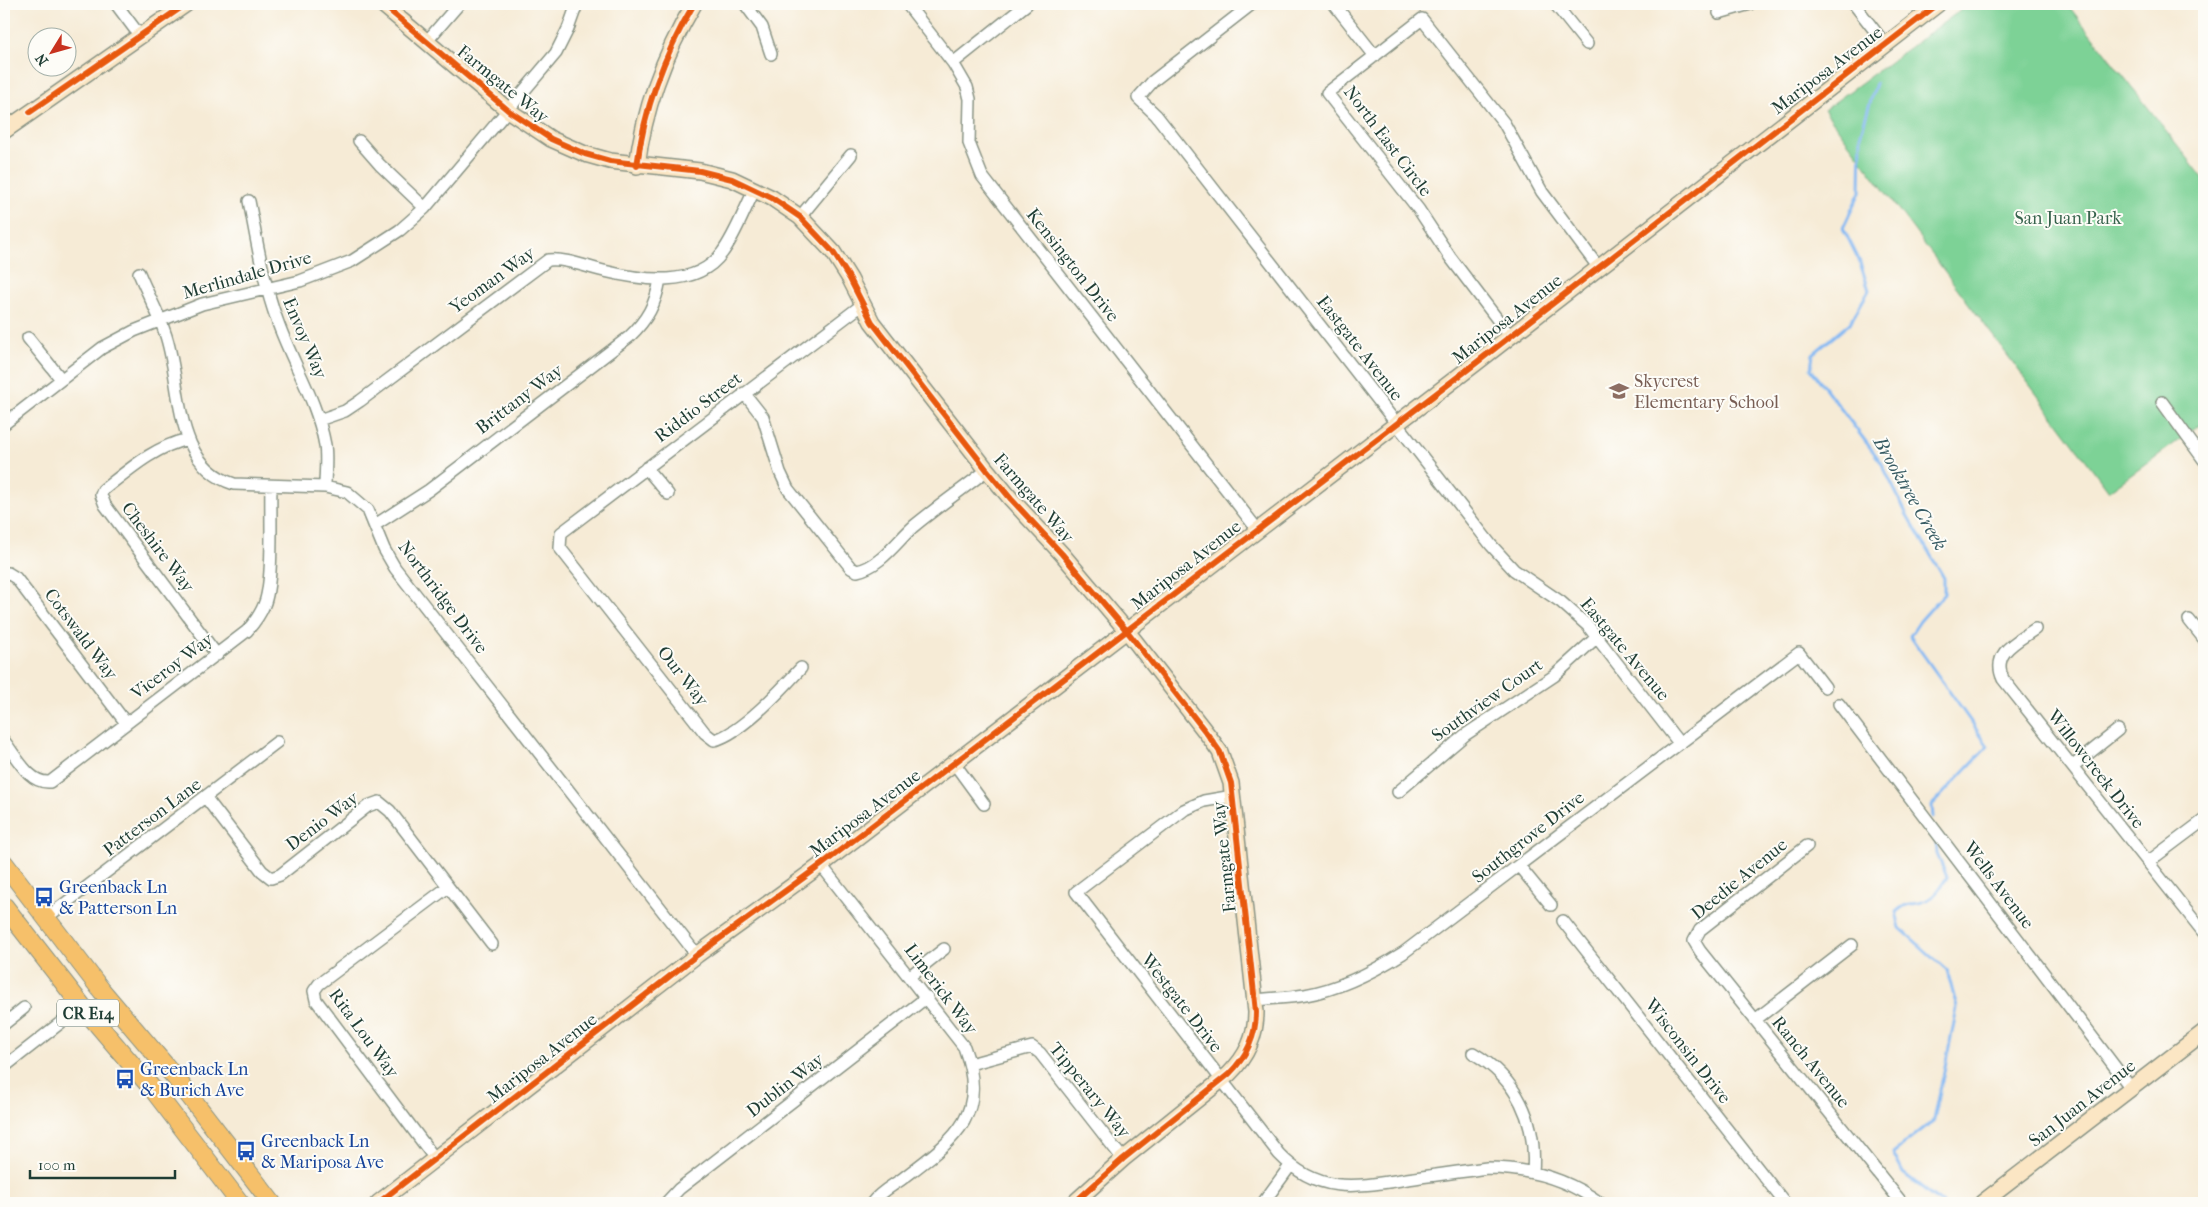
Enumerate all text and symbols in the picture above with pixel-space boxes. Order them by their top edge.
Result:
street label: Mariposa Avenue [1768,22,1887,119]
north arrow [28,28,78,78]
street label: Farmgate Way [453,41,554,129]
text: N [32,50,52,69]
street label: North East Circle [1339,82,1436,201]
street label: Kensington Drive [1022,204,1123,326]
park label: San Juan Park [2015,208,2122,229]
street label: Yeoman Way [445,242,540,319]
street label: Merlindale Drive [180,247,314,304]
street label: Mariposa Avenue [1448,270,1566,369]
street label: Eastgate Avenue [1312,292,1407,405]
street label: Envoy Way [278,295,332,383]
street label: Brittany Way [472,359,568,439]
street label: Riddio Street [651,368,746,447]
place label: Skycrest Elementary School [1634,371,1779,413]
school or university icon: Skycrest Elementary School [1608,380,1630,402]
water label: Brooktree Creek [1868,432,1952,554]
street label: Farmgate Way [989,449,1079,548]
street label: Cheshire Way [117,498,199,598]
street label: Mariposa Avenue [1127,516,1245,615]
street label: Northridge Drive [393,537,492,658]
street label: Cotswald Way [40,585,122,685]
street label: Eastgate Avenue [1576,594,1674,705]
street label: Viceroy Way [126,628,219,705]
street label: Our Way [653,642,713,711]
street label: Southview Court [1428,654,1547,746]
street label: Willowcreek Drive [2042,705,2149,833]
street label: Mariposa Avenue [806,765,925,862]
street label: Patterson Lane [99,774,205,861]
street label: Denio Way [282,786,364,855]
street label: Southgrove Drive [1468,787,1589,888]
street label: Farmgate Way [1208,799,1241,914]
street label: Deedie Avenue [1687,834,1792,924]
street label: Wells Avenue [1958,837,2038,933]
place label: Greenback Ln & Patterson Ln [59,877,178,919]
bus stop icon: Greenback Ln & Patterson Ln [33,886,55,908]
street label: Limerick Way [900,940,982,1040]
street label: Westgate Drive [1136,949,1227,1057]
street label: Rita Lou Way [324,985,404,1083]
street label: Wisconsin Drive [1640,994,1735,1108]
road number: CR E14 [57,1000,119,1026]
street label: Mariposa Avenue [483,1009,601,1108]
street label: Ranch Avenue [1767,1012,1854,1112]
street label: Tipperary Way [1045,1038,1135,1143]
street label: Dublin Way [743,1048,829,1122]
street label: San Juan Avenue [2025,1055,2140,1151]
place label: Greenback Ln & Burich Ave [140,1059,249,1101]
bus stop icon: Greenback Ln & Burich Ave [114,1068,136,1090]
place label: Greenback Ln & Mariposa Ave [261,1131,384,1173]
bus stop icon: Greenback Ln & Mariposa Ave [235,1140,257,1162]
scale bar [30,1147,175,1179]
text: 100 m [38,1156,76,1174]

